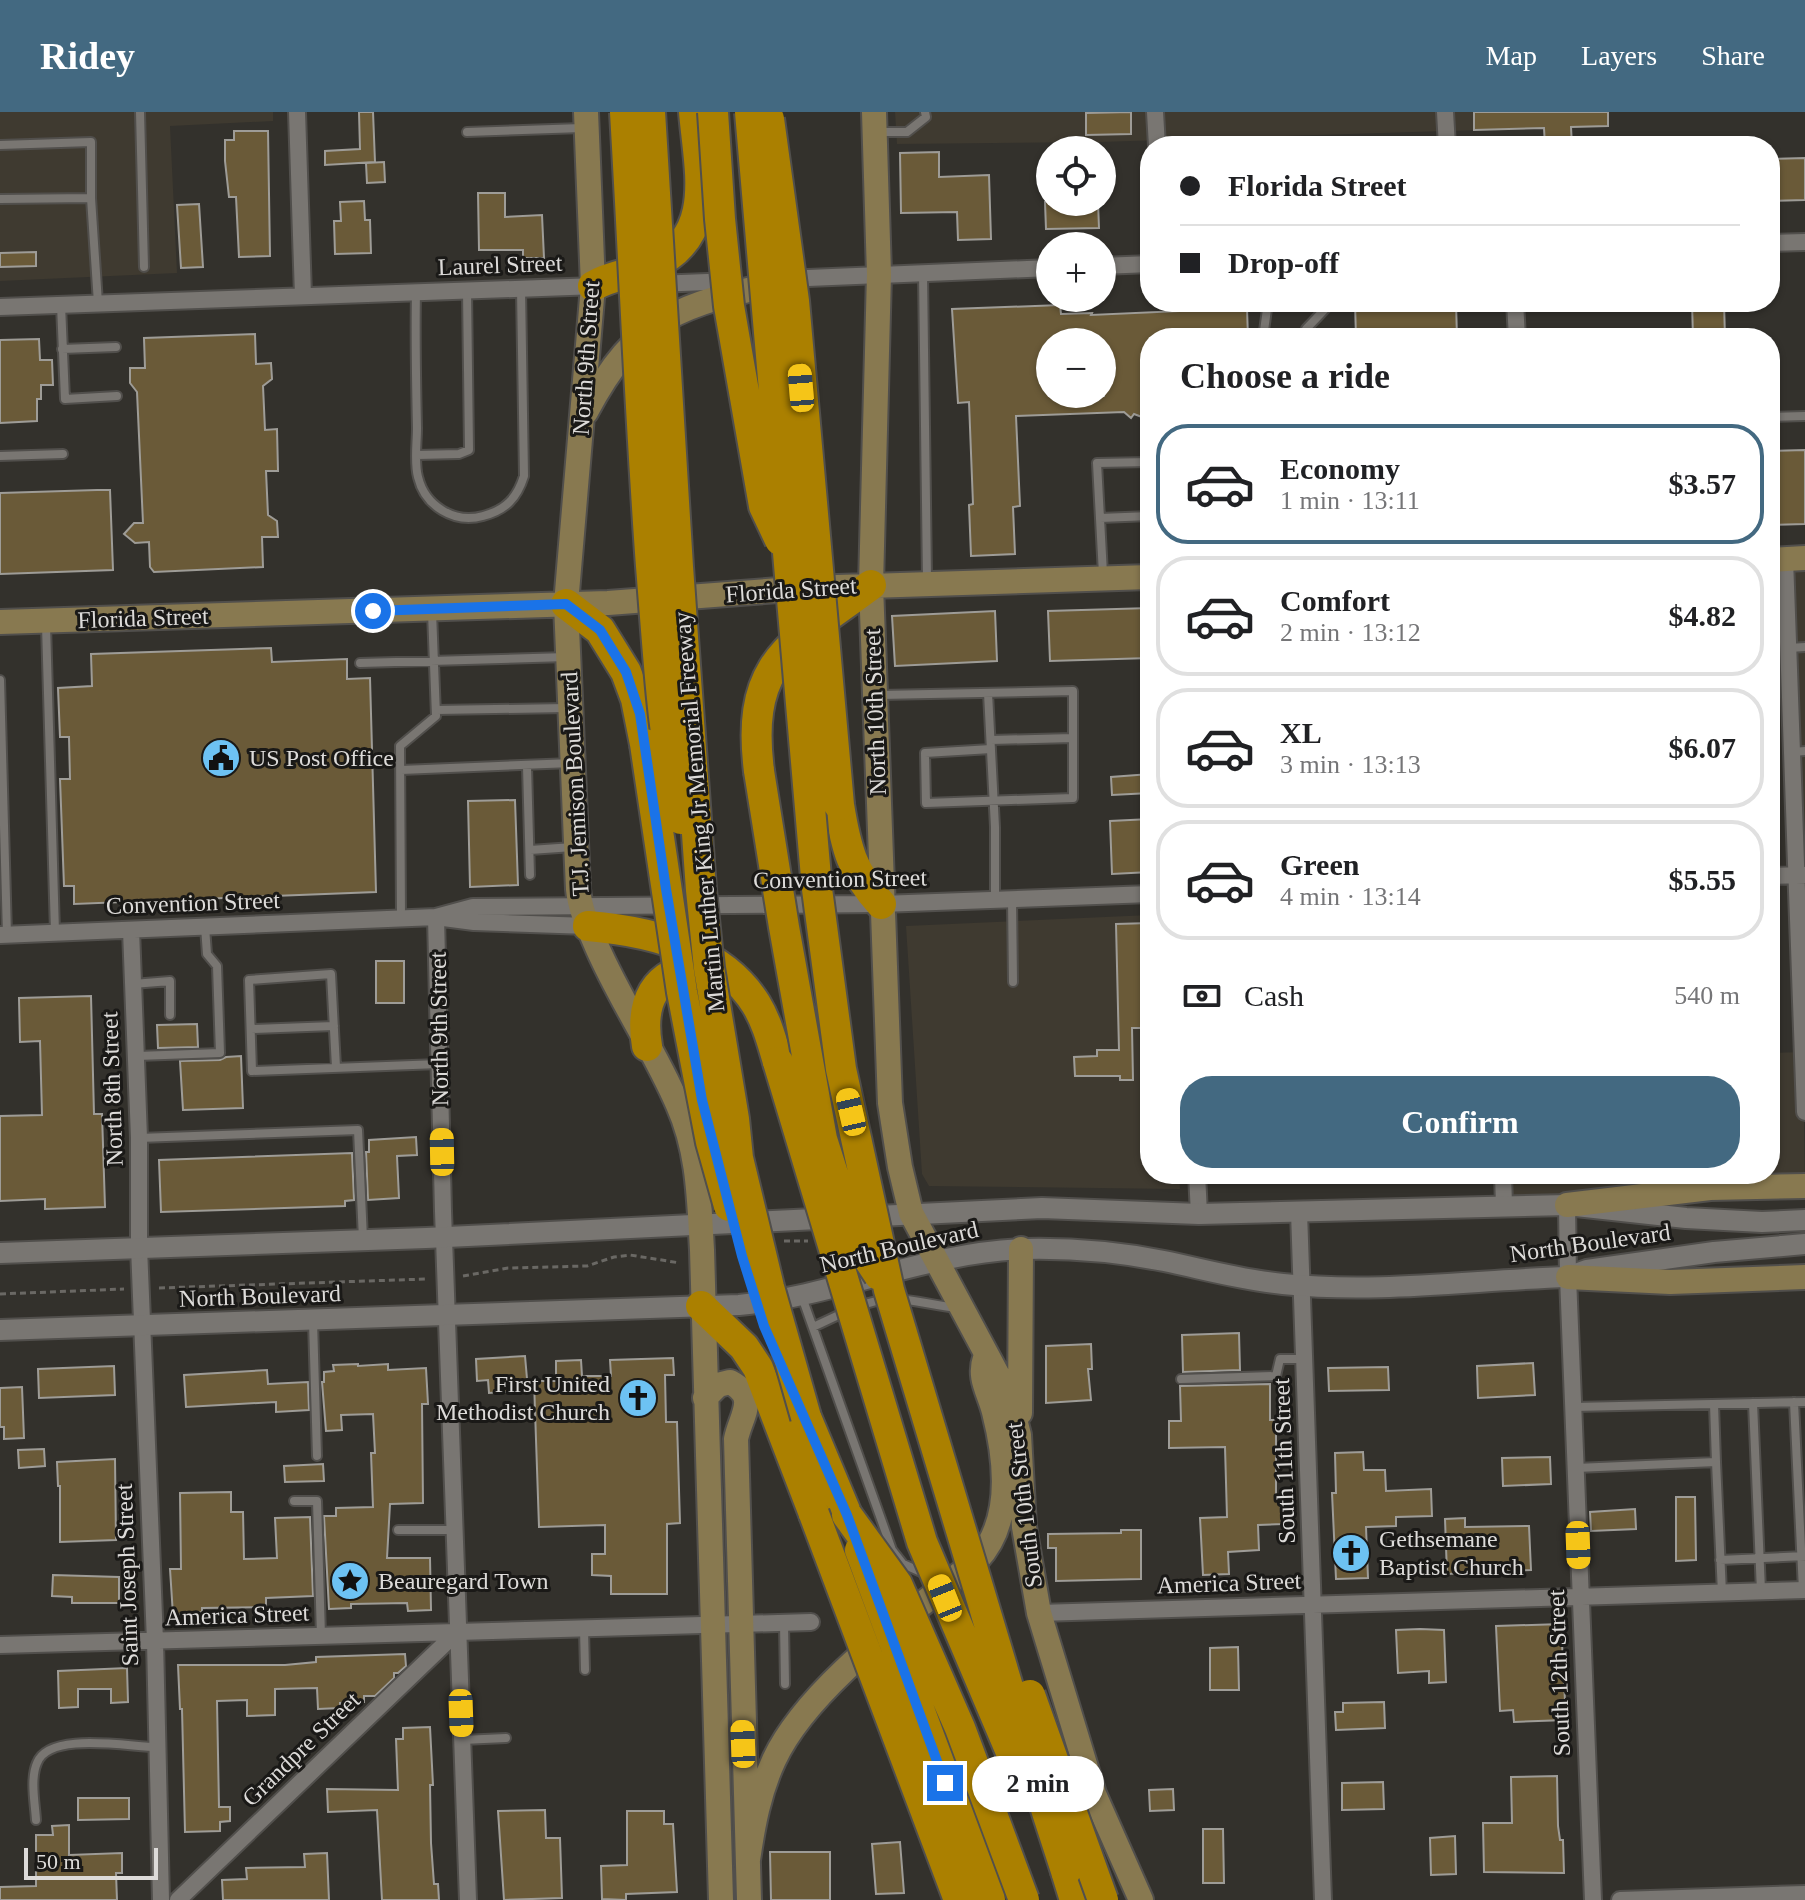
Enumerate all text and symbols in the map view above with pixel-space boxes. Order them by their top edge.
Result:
text: Ridey [40,35,135,77]
text: Map [1486,40,1537,71]
text: Layers [1581,40,1657,71]
text: Share [1701,40,1765,71]
map controls [1036,136,1116,408]
button: locate [1036,136,1116,216]
text: Florida Street [1228,169,1407,202]
button: + [1036,232,1116,312]
text: Drop-off [1228,246,1339,279]
street label: Laurel Street [437,250,563,280]
street label: North 9th Street [568,280,604,436]
button: − [1036,328,1116,408]
text: Choose a ride [1180,356,1390,396]
car [787,363,815,413]
icon: car [1184,448,1256,520]
text: Economy [1280,452,1400,485]
text: $3.57 [1669,467,1736,500]
text: 1 min · 13:11 [1280,486,1420,515]
street label: Florida Street [725,572,858,608]
icon: car [1184,580,1256,652]
text: Comfort [1280,584,1390,617]
route start [355,593,391,629]
text: $4.82 [1669,599,1736,632]
street label: Florida Street [77,603,209,633]
street label: Martin Luther King Jr Memorial Freeway [669,611,729,1013]
text: 2 min · 13:12 [1280,618,1421,647]
street label: North 10th Street [859,628,891,796]
street label: T.J. Jemison Boulevard [556,671,594,897]
icon: car [1184,712,1256,784]
text: XL [1280,716,1322,749]
text: $6.07 [1669,731,1736,764]
public building icon: US Post Office [200,737,242,779]
place label: US Post Office [249,745,394,771]
text: 3 min · 13:13 [1280,750,1421,779]
icon: car [1184,844,1256,916]
text: Green [1280,848,1359,881]
text: $5.55 [1669,863,1736,896]
street label: Convention Street [753,864,928,894]
text: 4 min · 13:14 [1280,882,1421,911]
street label: Convention Street [106,887,281,919]
street label: North 9th Street [425,951,453,1107]
icon: cash [1180,974,1224,1018]
text: Cash [1244,979,1304,1012]
text: 540 m [1674,981,1740,1010]
street label: North 8th Street [96,1011,128,1167]
button: Confirm [1180,1076,1740,1168]
car [834,1086,868,1138]
car [430,1128,454,1176]
street label: North Boulevard [817,1216,981,1278]
street label: North Boulevard [1508,1219,1672,1267]
street label: North Boulevard [179,1280,341,1312]
place label: First United Methodist Church [436,1371,610,1425]
church icon: First United Methodist Church [617,1377,659,1419]
street label: South 11th Street [1268,1377,1300,1544]
street label: South 10th Street [1001,1420,1047,1589]
street label: Saint Joseph Street [111,1483,143,1667]
car [1565,1521,1591,1569]
place label: Gethsemane Baptist Church [1379,1526,1524,1580]
church icon: Gethsemane Baptist Church [1330,1532,1372,1574]
place icon: Beauregard Town [329,1560,371,1602]
street label: America Street [1156,1567,1302,1599]
place label: Beauregard Town [378,1568,548,1594]
car [925,1571,965,1625]
street label: South 12th Street [1543,1589,1575,1757]
street label: America Street [164,1599,310,1631]
street label: Grandpre Street [237,1686,365,1811]
car [448,1689,474,1737]
car [730,1720,756,1768]
callout: 2 min [973,1755,1105,1811]
route end [927,1765,963,1801]
text: 2 min [1007,1769,1069,1798]
scale bar [24,1844,158,1880]
text: 50 m [36,1849,81,1874]

